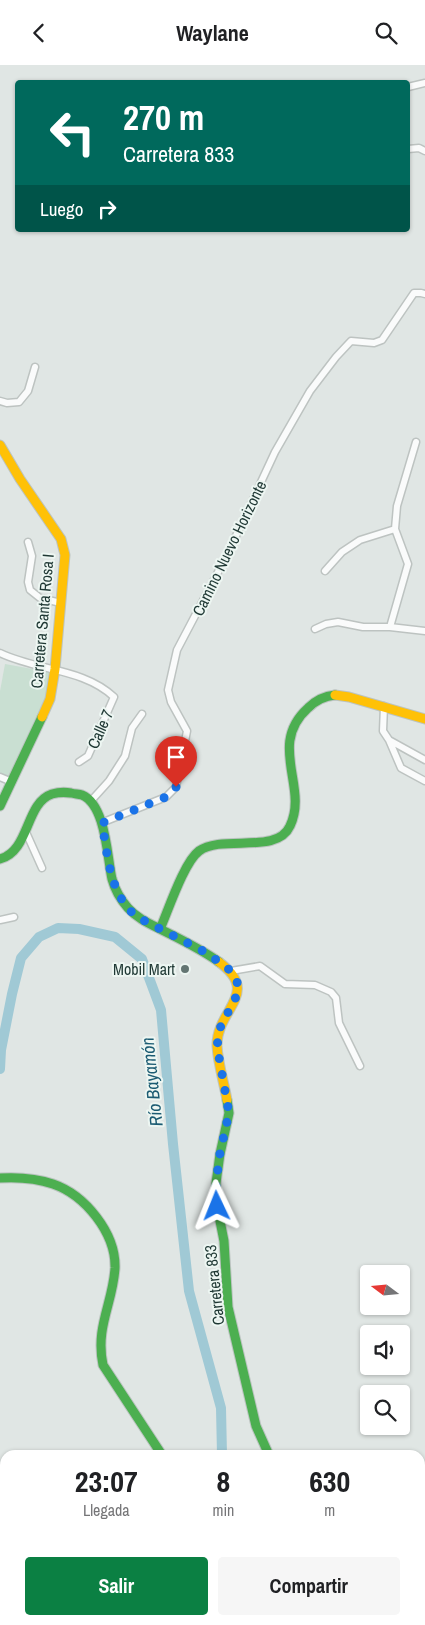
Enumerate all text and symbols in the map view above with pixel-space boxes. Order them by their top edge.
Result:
text: Waylane [176,18,249,48]
icon: back [25,19,53,47]
icon: search [372,19,400,47]
text: 270 m [123,94,204,141]
icon: left [40,100,105,165]
text: Carretera 833 [123,139,234,169]
icon: right [93,195,121,223]
text: Luego [40,196,83,222]
street label: Camino Nuevo Horizonte [187,477,271,619]
street label: Carretera Santa Rosa I [25,553,59,689]
street label: Calle 7 [82,706,118,752]
pin [155,736,197,787]
icon: arrive [162,743,190,771]
place label: Mobil Mart [113,958,175,980]
marker: Mobil Mart [179,963,191,975]
water label: Río Bayamón [134,1036,169,1128]
position arrow [190,1179,242,1231]
street label: Carretera 833 [199,1244,229,1326]
north arrow [360,1265,410,1315]
map controls [360,1265,410,1435]
button: sound [360,1325,410,1375]
button: search [360,1385,410,1435]
text: 23:07 [75,1461,138,1501]
text: 8 [217,1461,230,1501]
text: 630 [309,1461,350,1501]
text: Llegada [83,1499,130,1521]
text: min [212,1499,234,1521]
text: m [324,1499,335,1521]
button: Salir [25,1557,208,1615]
button: Compartir [218,1557,400,1615]

